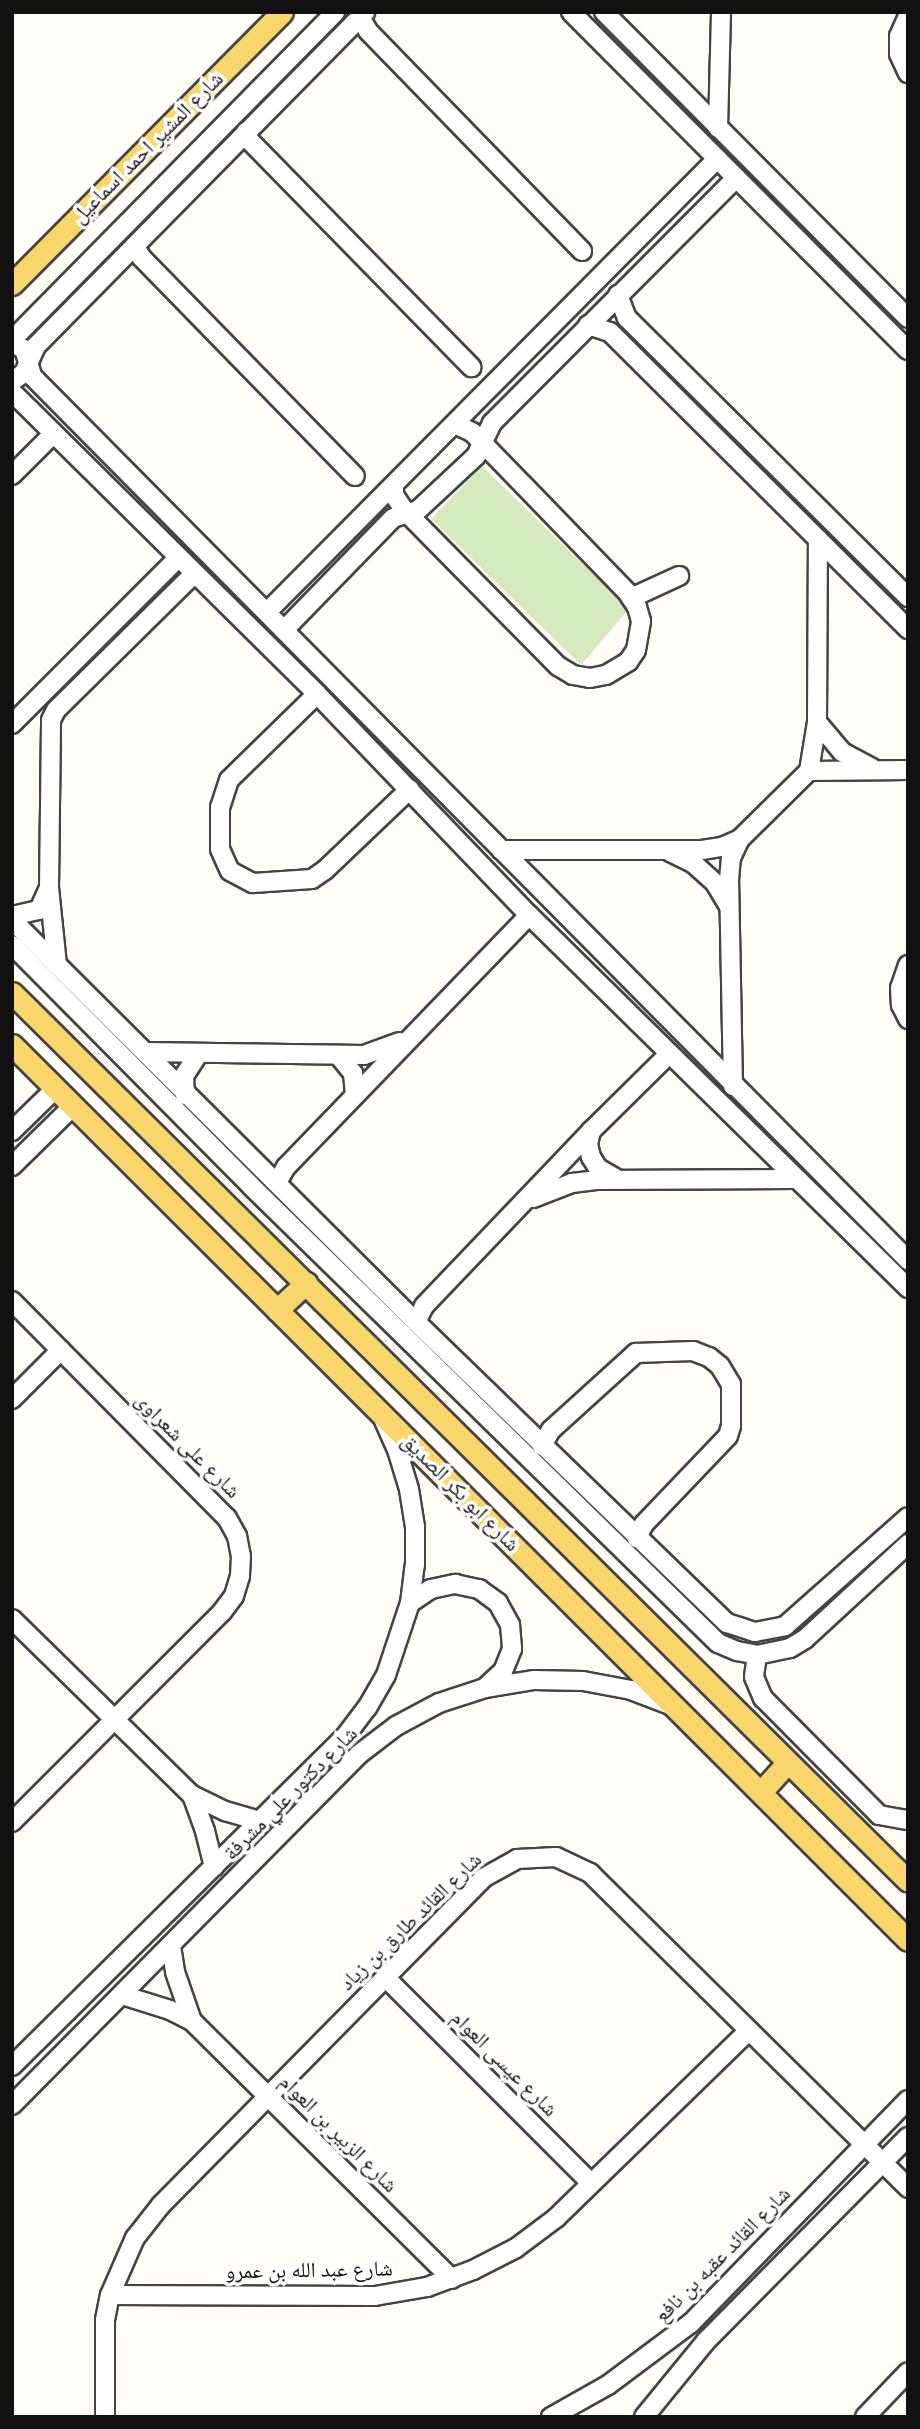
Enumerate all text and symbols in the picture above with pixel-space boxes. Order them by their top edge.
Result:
street label: شارع المشير احمد اسماعيل [67,67,229,229]
street label: شارع على شعراوى [129,1388,245,1504]
street label: شارع ابو بكر الصديق [396,1429,524,1557]
street label: شارع دكتور علي مشرفة [219,1722,363,1866]
street label: شارع القائد طارق بن زياد [335,1848,487,1996]
street label: شارع عيسى العوام [446,2006,562,2122]
street label: شارع الزبير بن العوام [274,2070,402,2198]
street label: شارع القائد عقبه بن نافع [650,2182,796,2328]
street label: شارع عبد الله بن عمرو [225,2257,393,2285]

